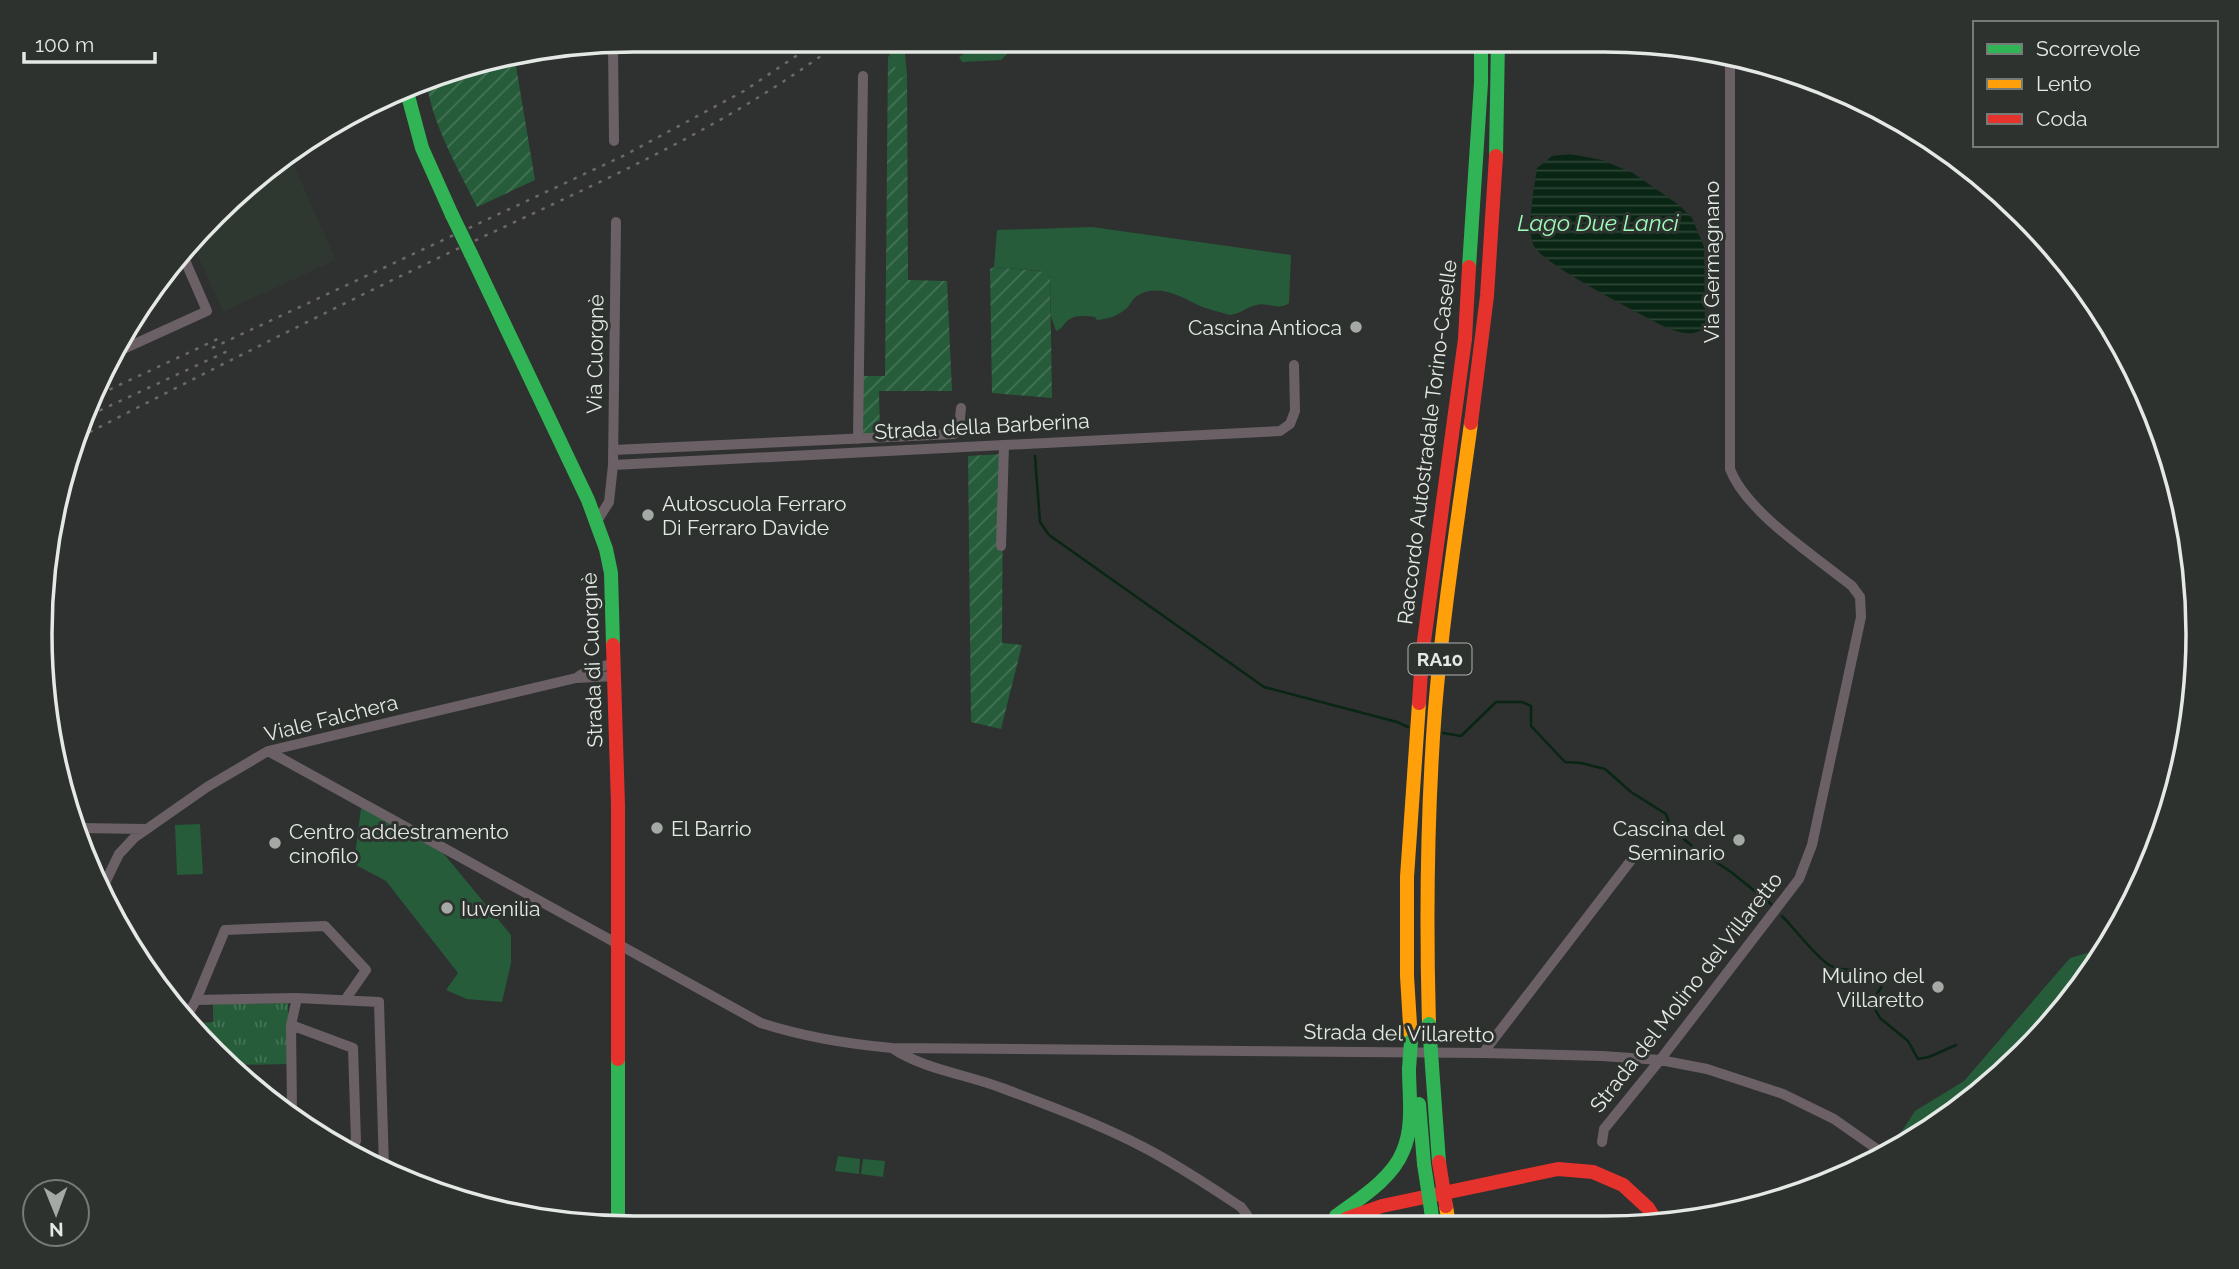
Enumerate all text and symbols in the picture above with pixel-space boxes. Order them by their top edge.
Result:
scale bar [24,21,156,65]
legend [1973,21,2218,147]
text: 100 m [35,32,94,57]
text: Scorrevole [2036,36,2140,61]
text: Lento [2036,71,2092,96]
text: Coda [2036,106,2087,131]
street label: Via Germagnano [1699,181,1724,343]
water label: Lago Due Lanci [1517,209,1680,236]
street label: Raccordo Autostradale Torino-Caselle [1392,258,1462,626]
street label: Via Cuorgnè [581,294,609,414]
place label: Cascina Antioca [1188,315,1342,340]
marker: Cascina Antioca [1348,319,1364,335]
street label: Strada della Barberina [874,408,1090,444]
place label: Autoscuola Ferraro Di Ferraro Davide [662,491,847,540]
marker: Autoscuola Ferraro Di Ferraro Davide [640,507,656,523]
street label: Strada di Cuorgnè [576,572,608,748]
road number: RA10 [1408,644,1472,674]
street label: Viale Falchera [262,689,400,747]
place label: El Barrio [671,816,751,841]
place label: Cascina del Seminario [1613,816,1725,865]
place label: Centro addestramento cinofilo [289,819,509,868]
marker: El Barrio [649,820,665,836]
marker: Cascina del Seminario [1731,832,1747,848]
marker: Centro addestramento cinofilo [267,835,283,851]
street label: Strada del Molino del Villaretto [1585,867,1787,1117]
place label: Iuvenilia [461,896,540,921]
marker: Iuvenilia [439,900,455,916]
place label: Mulino del Villaretto [1822,963,1924,1012]
marker: Mulino del Villaretto [1930,979,1946,995]
street label: Strada del Villaretto [1303,1019,1495,1047]
north arrow [21,1178,91,1248]
text: N [49,1219,64,1241]

